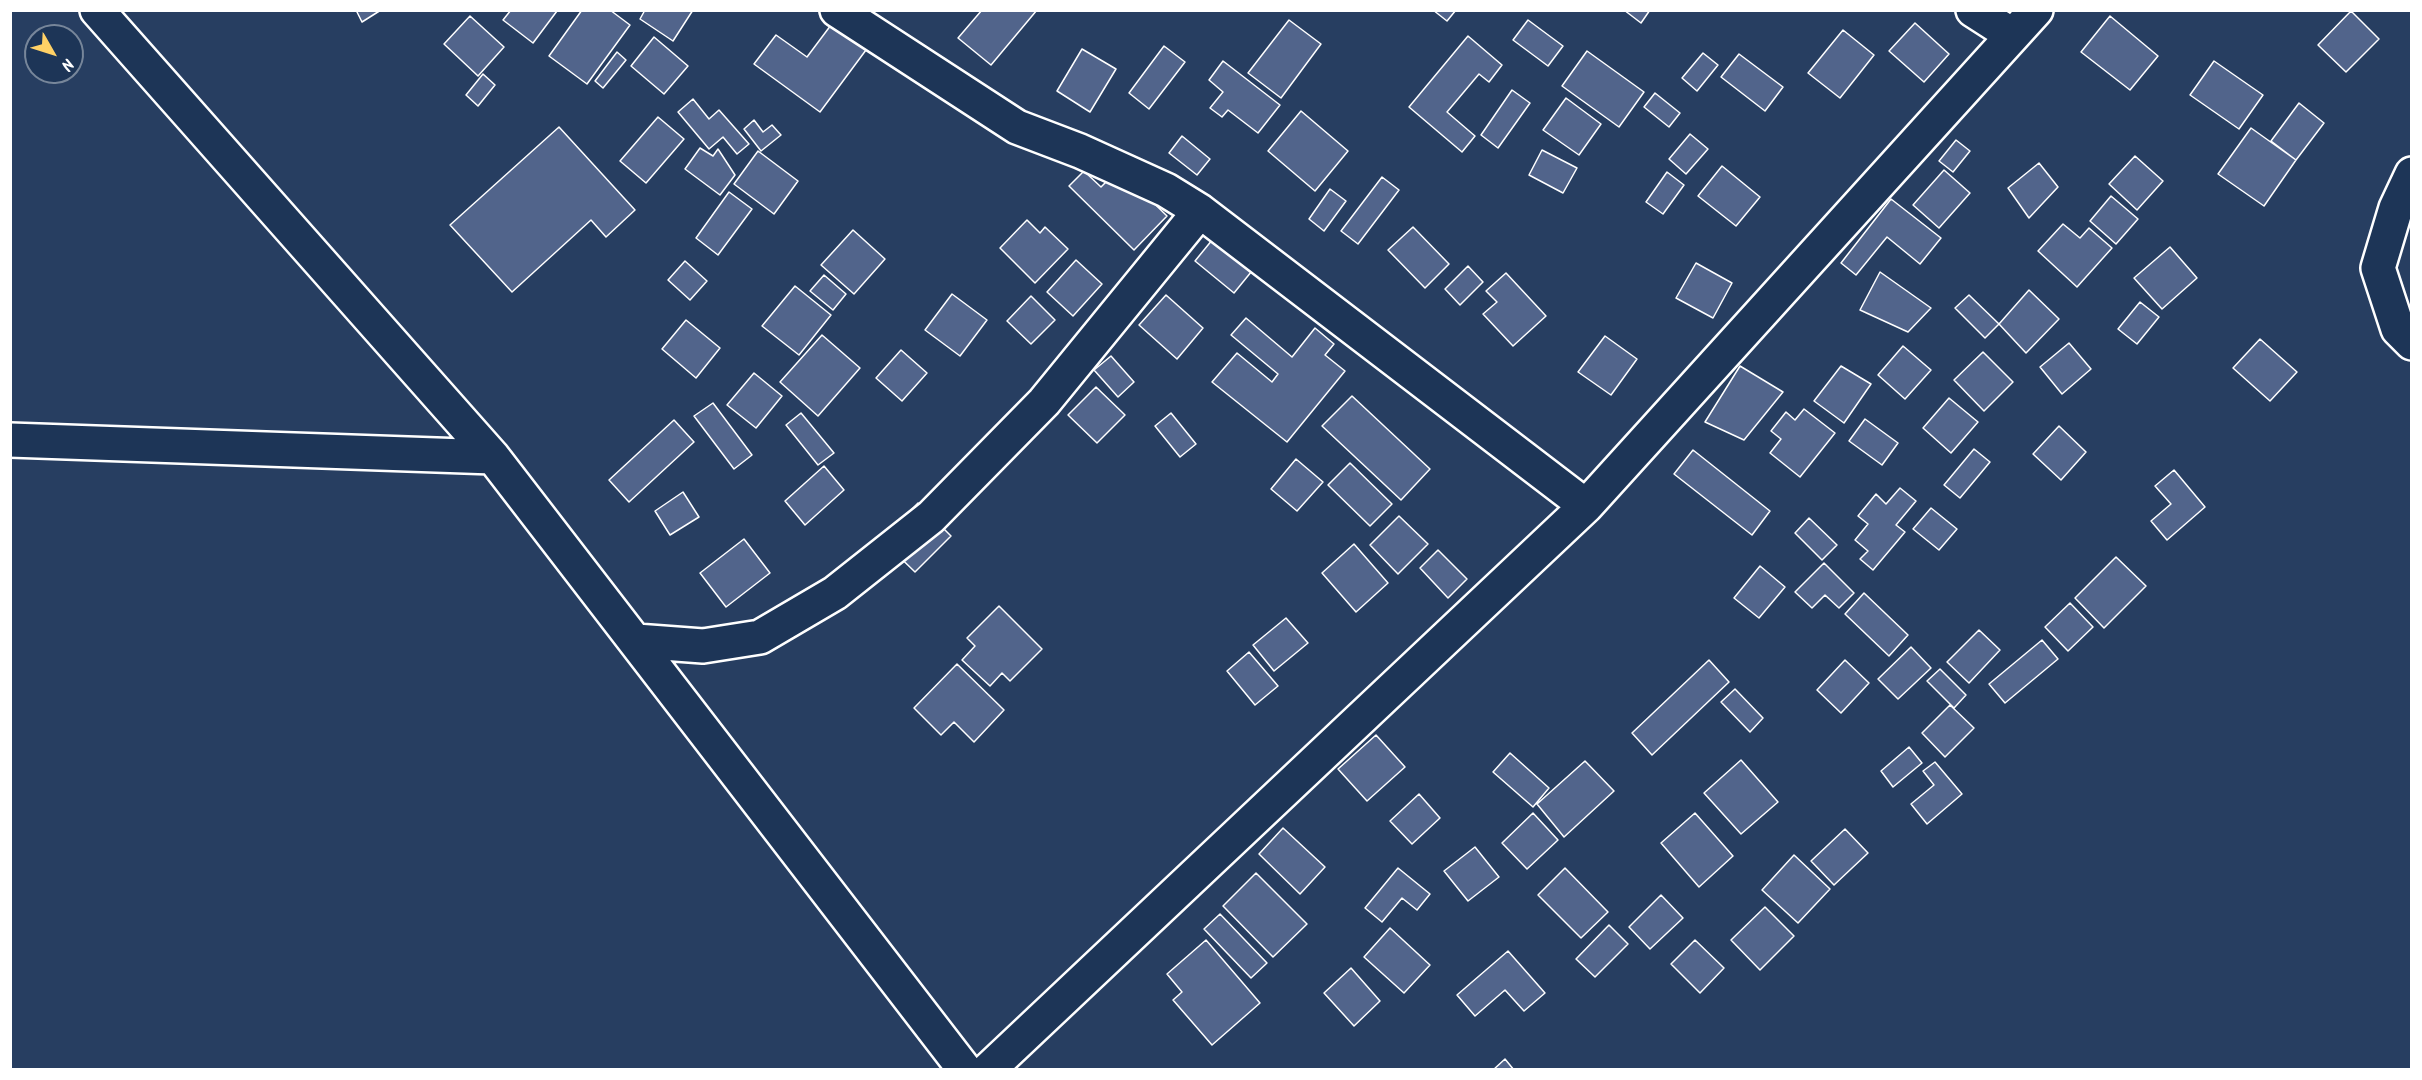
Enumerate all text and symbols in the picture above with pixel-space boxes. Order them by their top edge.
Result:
north arrow [24,24,84,84]
text: N [54,53,80,76]

